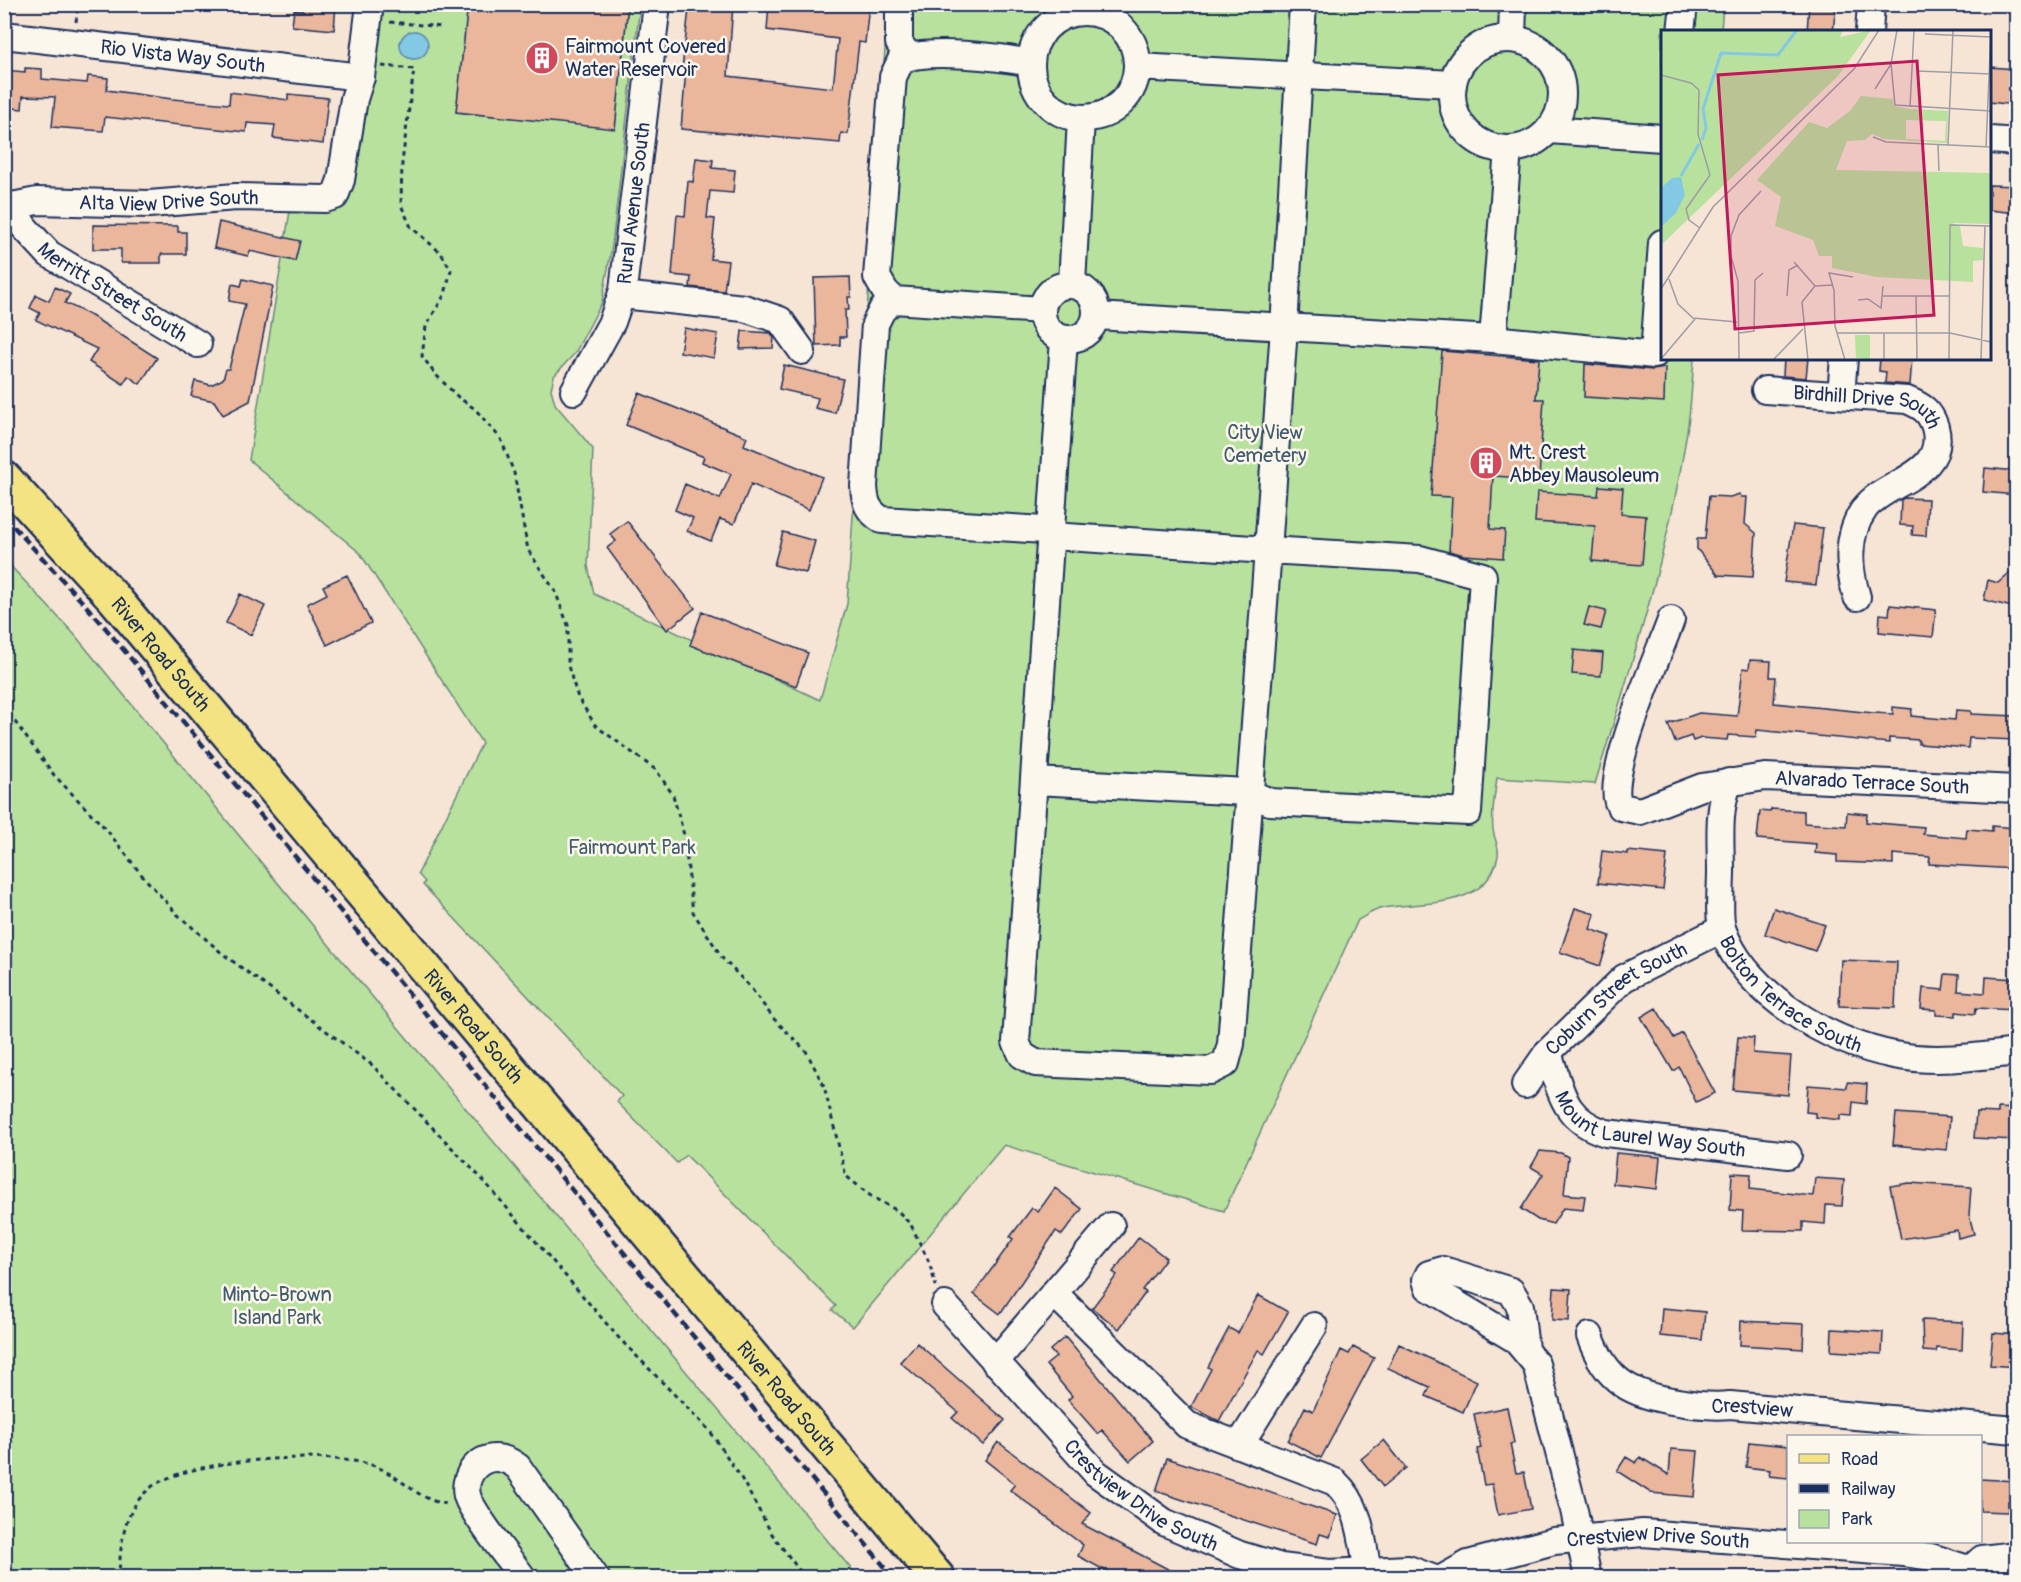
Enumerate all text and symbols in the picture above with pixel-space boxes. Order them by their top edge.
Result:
inset map [1661,30,1991,360]
street label: Rio Vista Way South [99,34,267,78]
place label: Fairmount Covered Water Reservoir [565,34,726,82]
building icon: Fairmount Covered Water Reservoir [524,40,560,76]
street label: Rural Avenue South [611,121,655,286]
street label: Alta View Drive South [79,184,259,217]
street label: Merritt Street South [32,237,192,347]
street label: Birdhill Drive South [1792,380,1947,432]
park label: City View Cemetery [1223,420,1307,468]
place label: Mt. Crest Abbey Mausoleum [1509,440,1659,488]
building icon: Mt. Crest Abbey Mausoleum [1468,445,1504,481]
street label: River Road South [106,592,216,716]
street label: Alvarado Terrace South [1774,765,1970,799]
park label: Fairmount Park [568,835,697,860]
street label: Bolton Terrace South [1714,931,1866,1058]
street label: Coburn Street South [1540,936,1691,1061]
street label: River Road South [419,964,529,1088]
street label: Mount Laurel Way South [1550,1087,1747,1162]
park label: Minto-Brown Island Park [222,1282,332,1330]
street label: River Road South [731,1336,842,1460]
street label: Crestview [1711,1393,1795,1423]
street label: Crestview Drive South [1059,1434,1222,1557]
legend [1787,1435,1982,1543]
text: Road [1841,1448,1878,1471]
text: Railway [1841,1478,1896,1501]
text: Park [1841,1508,1873,1531]
street label: Crestview Drive South [1566,1520,1750,1554]

